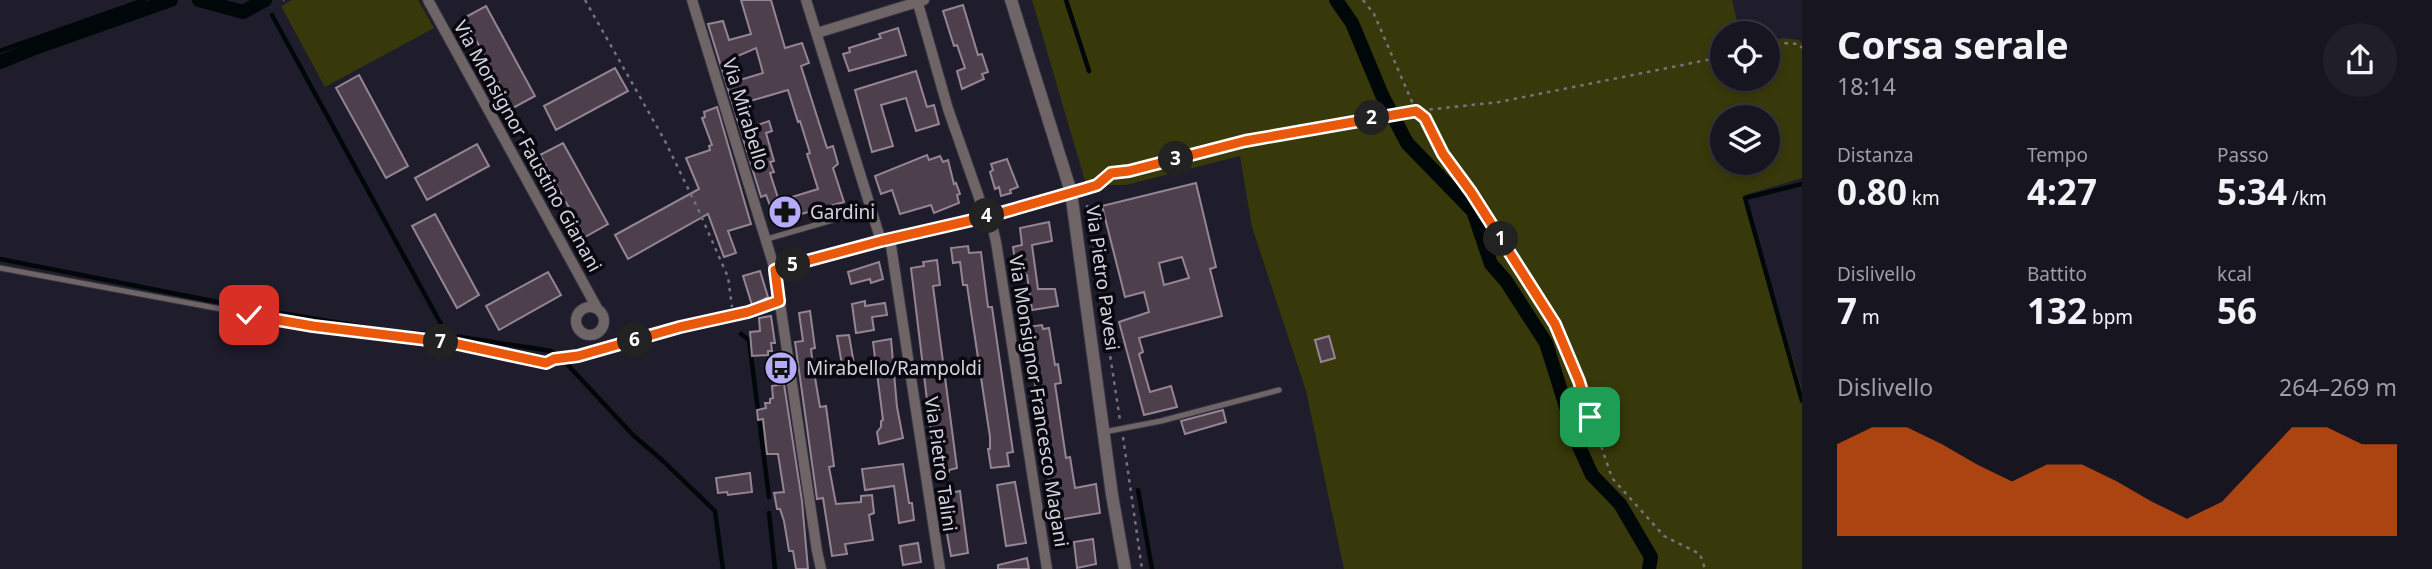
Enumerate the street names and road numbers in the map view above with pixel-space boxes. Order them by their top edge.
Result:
street label: Via Monsignor Faustino Gianani [448,16,608,276]
street label: Via Mirabello [717,55,775,173]
street label: Via Pietro Pavesi [1080,204,1126,352]
street label: Via Monsignor Francesco Magani [1003,253,1075,549]
street label: Via Pietro Talini [919,395,963,533]

